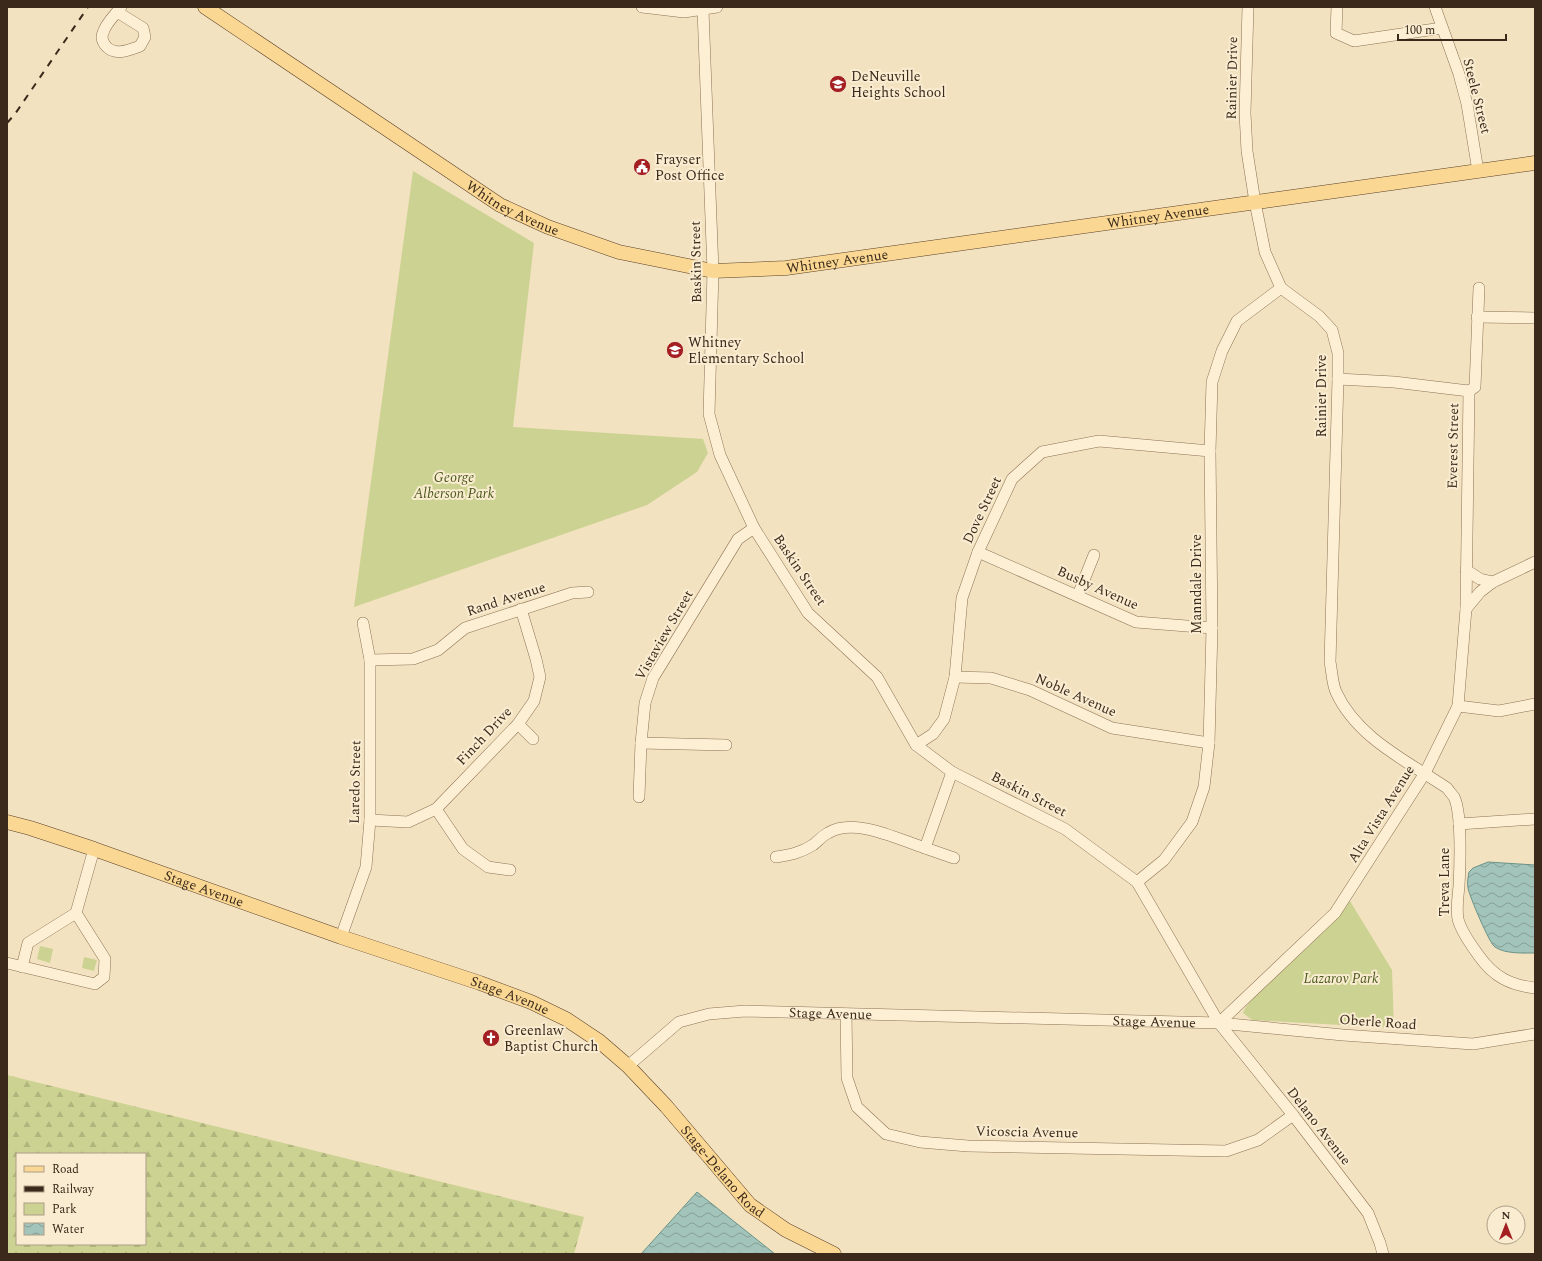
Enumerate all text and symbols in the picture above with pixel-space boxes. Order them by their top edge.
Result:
scale bar [1398,16,1506,42]
text: 100 m [1404,21,1435,40]
street label: Rainier Drive [1221,36,1243,120]
street label: Steele Street [1457,56,1497,136]
place label: DeNeuville Heights School [851,66,946,103]
school or university icon: DeNeuville Heights School [828,74,848,94]
place label: Frayser Post Office [655,149,725,186]
public building icon: Frayser Post Office [632,157,652,177]
street label: Whitney Avenue [462,175,562,241]
street label: Whitney Avenue [1106,198,1211,233]
street label: Baskin Street [685,221,707,303]
street label: Whitney Avenue [785,243,890,278]
place label: Whitney Elementary School [688,332,804,369]
school or university icon: Whitney Elementary School [665,340,685,360]
street label: Rainier Drive [1311,354,1332,438]
street label: Everest Street [1442,403,1464,489]
park label: George Alberson Park [413,467,495,504]
street label: Dove Street [957,473,1007,547]
street label: Baskin Street [768,530,832,610]
street label: Manndale Drive [1186,534,1207,634]
street label: Busby Avenue [1054,561,1142,615]
street label: Rand Avenue [464,576,548,622]
street label: Vistaview Street [630,586,698,684]
street label: Noble Avenue [1032,668,1120,722]
street label: Finch Drive [451,702,517,770]
street label: Laredo Street [344,740,366,824]
street label: Alta Vista Avenue [1342,761,1420,867]
street label: Baskin Street [988,766,1071,822]
street label: Treva Lane [1434,847,1455,917]
street label: Stage Avenue [161,864,247,912]
park label: Lazarov Park [1304,968,1379,989]
street label: Stage Avenue [468,970,553,1020]
street label: Stage Avenue [788,1002,873,1025]
street label: Oberle Road [1339,1009,1418,1035]
street label: Stage Avenue [1112,1010,1197,1033]
place label: Greenlaw Baptist Church [504,1020,598,1057]
church icon: Greenlaw Baptist Church [481,1028,501,1048]
street label: Delano Avenue [1282,1082,1356,1170]
street label: Stage-Delano Road [676,1120,769,1223]
street label: Vicoscia Avenue [975,1121,1079,1143]
legend [16,1153,146,1245]
text: Road [52,1160,79,1179]
text: Railway [52,1180,95,1199]
text: Park [52,1200,77,1219]
north arrow [1486,1205,1526,1245]
text: N [1502,1207,1511,1224]
text: Water [52,1220,84,1239]

